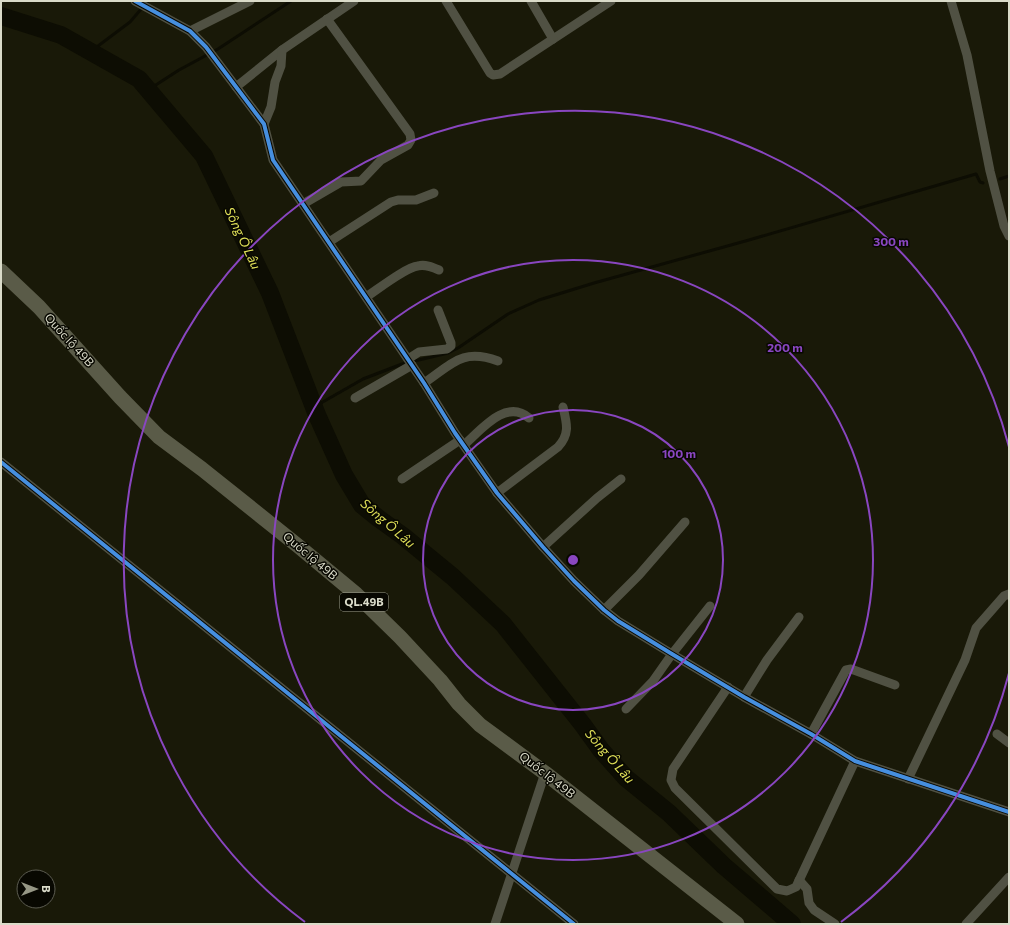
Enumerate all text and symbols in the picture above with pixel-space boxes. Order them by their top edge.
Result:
water label: Sông Ô Lâu [222,204,265,272]
text: 300 m [873,234,909,248]
street label: Quốc lộ 49B [42,310,97,369]
text: 200 m [767,340,803,354]
text: 100 m [662,446,696,460]
water label: Sông Ô Lâu [357,494,419,551]
street label: Quốc lộ 49B [281,528,341,582]
centre of rings [566,553,580,567]
road number: QL.49B [340,593,388,611]
water label: Sông Ô Lâu [582,725,639,787]
street label: Quốc lộ 49B [517,748,578,800]
north arrow [16,869,56,909]
text: B [40,885,53,893]

